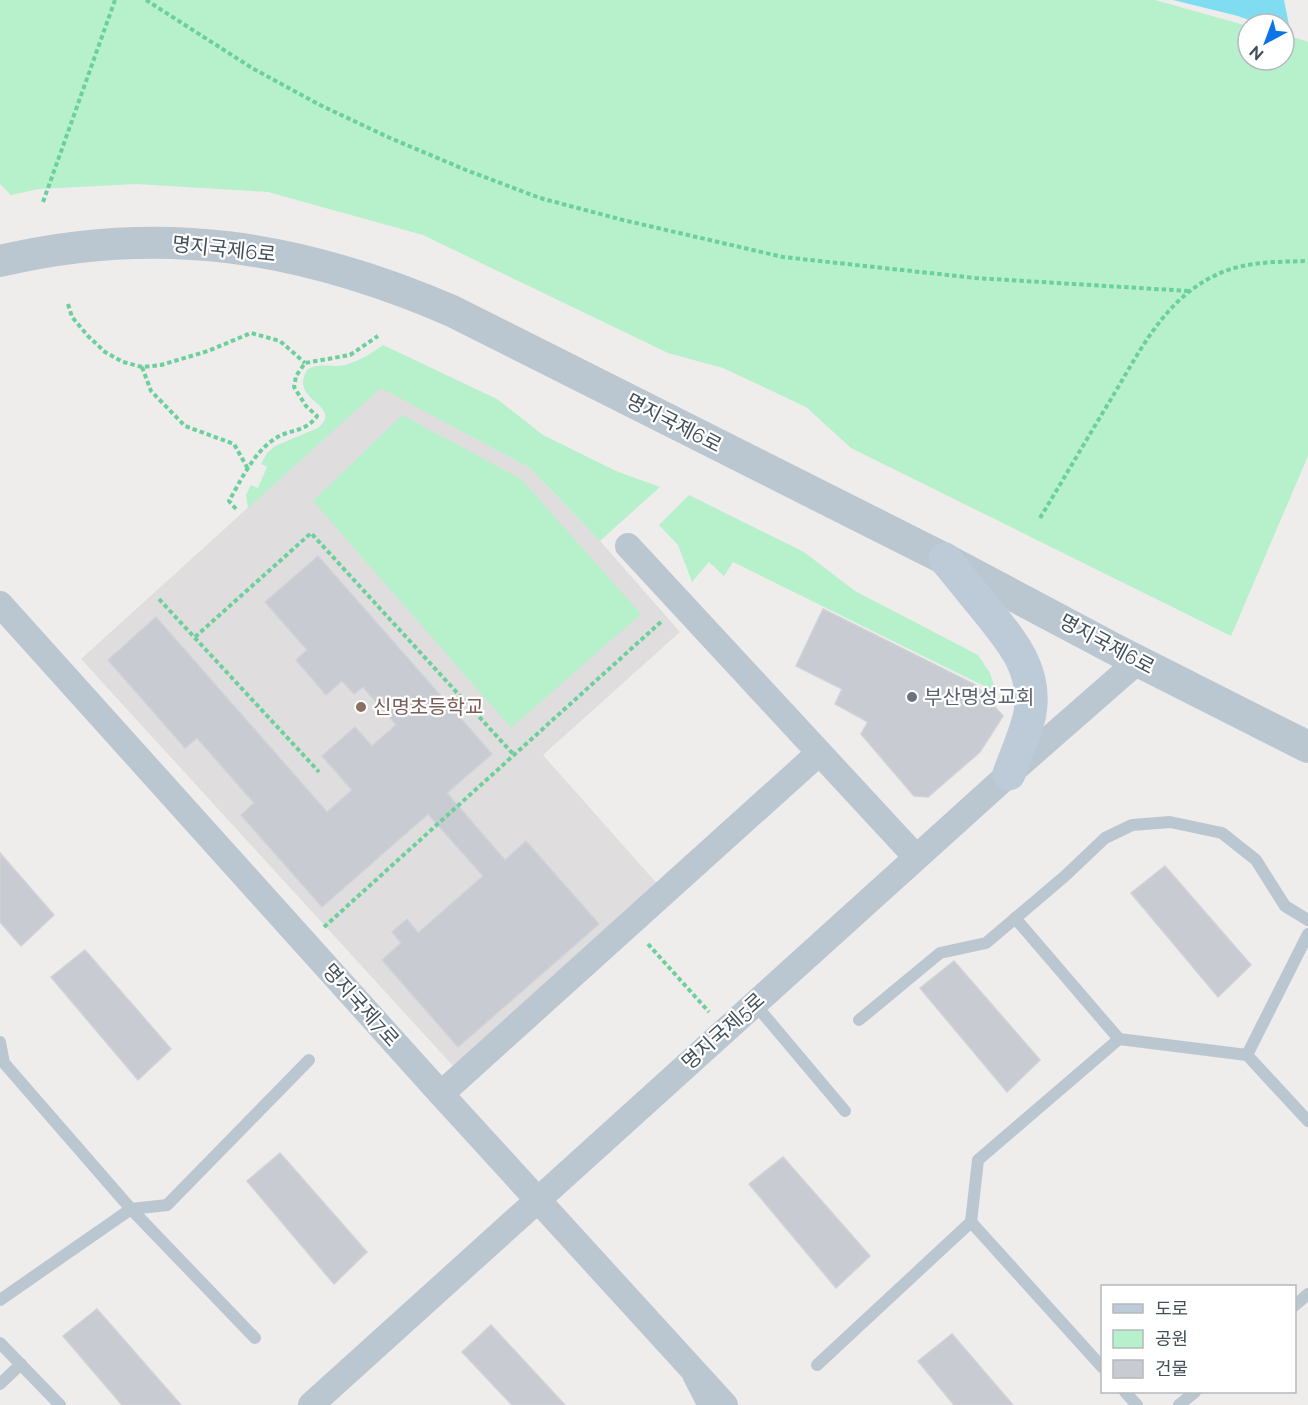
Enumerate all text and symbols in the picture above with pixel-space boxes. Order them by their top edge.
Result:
north arrow [1236,12,1296,72]
text: N [1246,42,1267,64]
street label: 명지국제6로 [171,232,277,266]
street label: 명지국제6로 [622,389,726,457]
street label: 명지국제6로 [1055,609,1159,679]
place label: 부산명성교회 [924,685,1034,709]
marker: 부산명성교회 [905,690,919,704]
place label: 신명초등학교 [373,695,483,719]
marker: 신명초등학교 [354,700,368,714]
street label: 명지국제7로 [318,959,404,1051]
street label: 명지국제5로 [677,988,769,1074]
legend [1101,1285,1296,1393]
text: 도로 [1155,1298,1188,1319]
text: 공원 [1155,1328,1188,1349]
text: 건물 [1155,1358,1188,1379]

